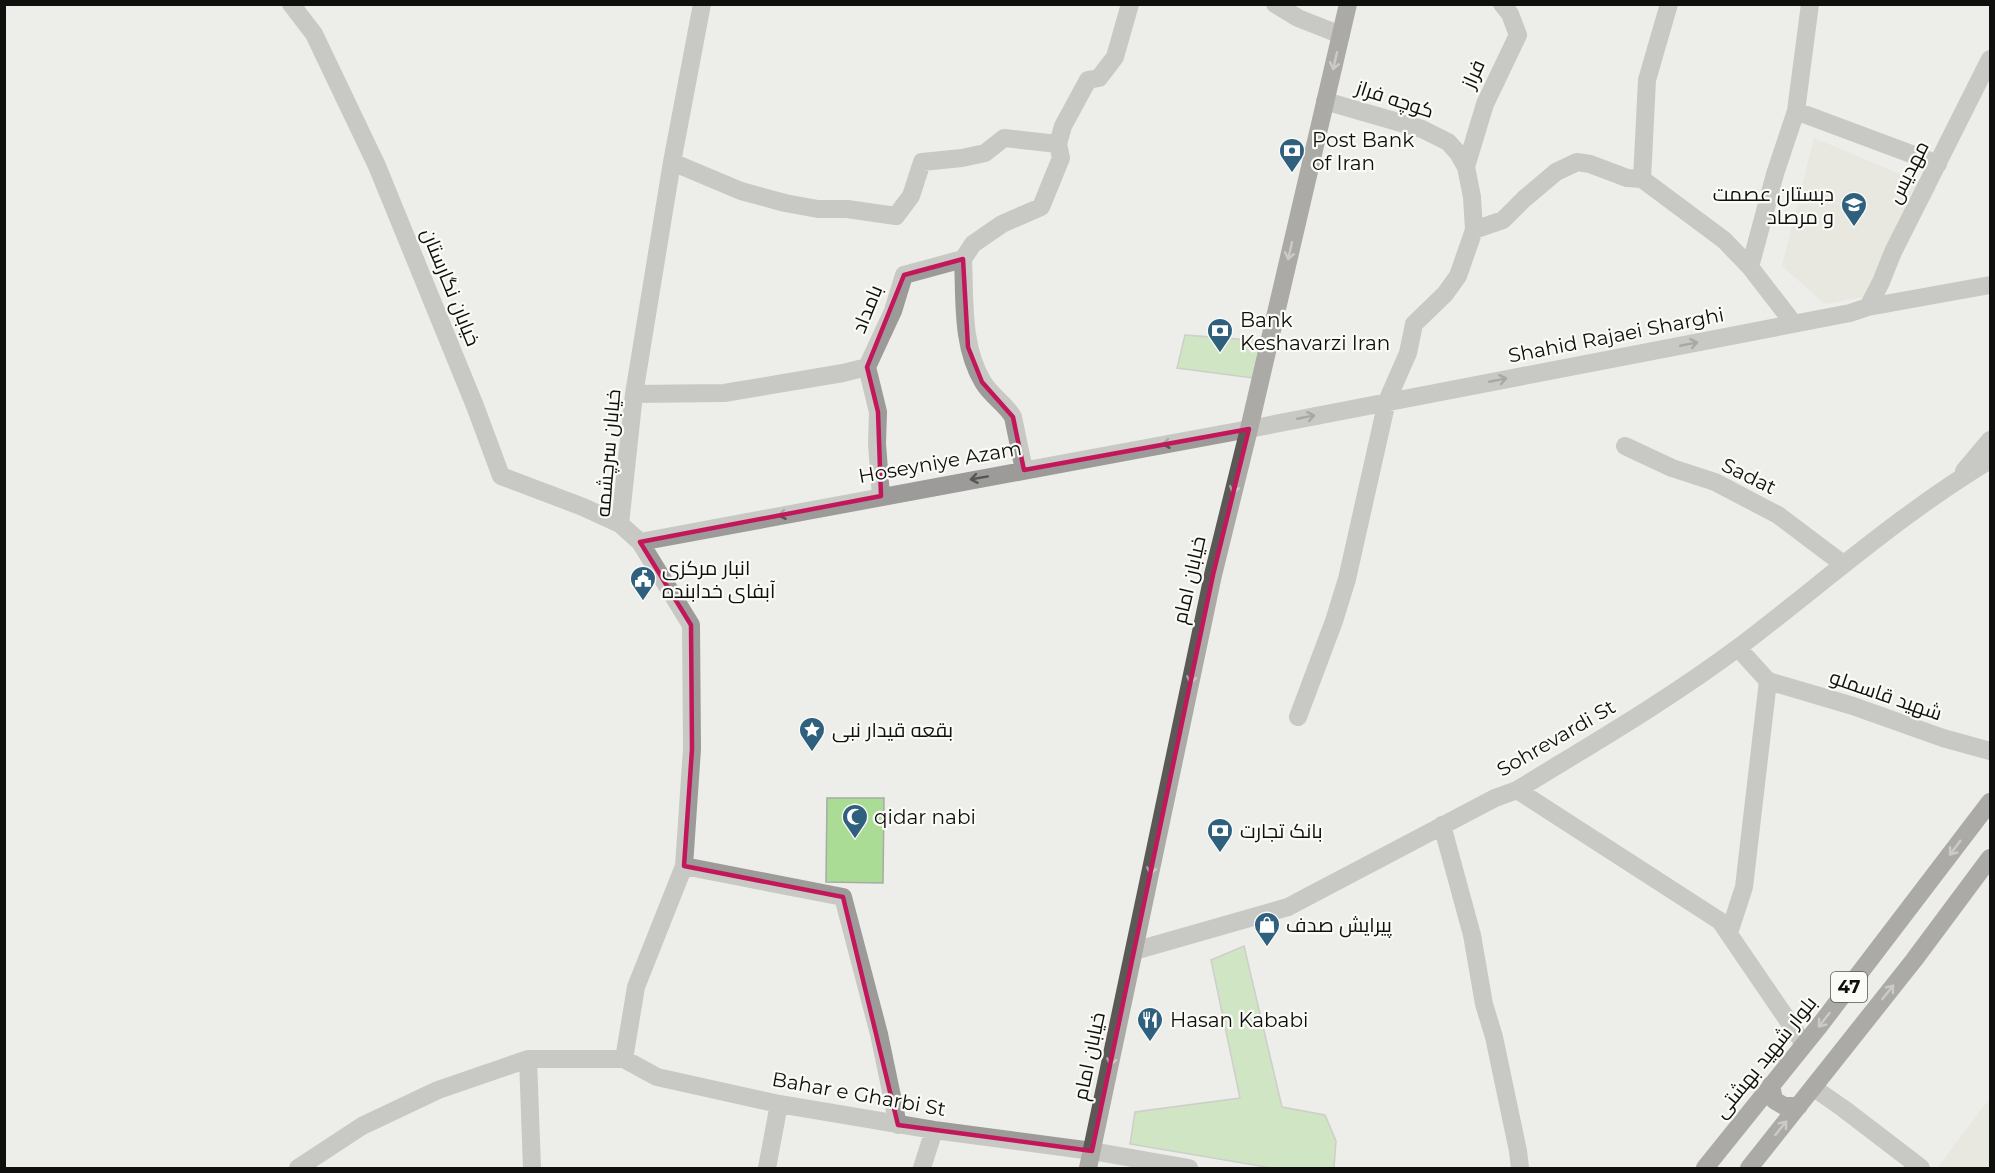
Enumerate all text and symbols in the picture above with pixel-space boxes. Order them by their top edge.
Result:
one-way arrow [1328,52,1340,71]
street label: فراز [1456,56,1490,93]
street label: کوچه فراز [1352,75,1437,124]
place label: Post Bank of Iran [1312,128,1414,175]
bank icon: Post Bank of Iran [1277,136,1307,174]
street label: مهدیس [1882,137,1935,208]
place label: دبستان عصمت و مرصاد [1713,182,1834,229]
school or university icon: دبستان عصمت و مرصاد [1839,190,1869,228]
street label: خیابان نگارستان [416,225,486,350]
one-way arrow [1284,242,1296,261]
street label: بامداد [847,281,887,337]
street label: Shahid Rajaei Sharghi [1506,302,1726,368]
place label: Bank Keshavarzi Iran [1240,308,1390,355]
bank icon: Bank Keshavarzi Iran [1205,316,1235,354]
one-way arrow [1679,338,1699,349]
one-way arrow [1487,374,1507,385]
street label: خیابان سرچشمه [590,388,627,518]
one-way arrow [1296,411,1316,422]
street label: Hoseyniye Azam [856,436,1024,488]
one-way arrow [1161,438,1181,449]
street label: Sadat [1718,453,1780,499]
one-way arrow [970,473,989,484]
one-way arrow [1228,476,1240,495]
one-way arrow [778,509,798,520]
street label: خیابان امام [1167,534,1213,627]
place label: انبار مرکزی آبفای خدابنده [662,556,776,604]
public building icon: انبار مرکزی آبفای خدابنده [628,564,658,602]
one-way arrow [1186,665,1197,685]
street label: شهید قاسملو [1826,665,1945,726]
street label: Sohrevardi St [1493,694,1619,782]
place icon: بقعه قیدار نبی [797,715,827,753]
place label: بقعه قیدار نبی [832,718,953,743]
mosque icon: qidar nabi [840,802,870,840]
place label: qidar nabi [874,805,976,829]
bank icon: بانک تجارت [1205,816,1235,854]
place label: بانک تجارت [1240,819,1323,843]
one-way arrow [1948,840,1961,856]
one-way arrow [1145,857,1157,876]
shop icon: پیرایش صدف [1252,910,1282,948]
place label: پیرایش صدف [1286,913,1393,938]
road number: 47 [1831,972,1867,1002]
one-way arrow [1882,984,1895,1000]
street label: بلوار شهید بهشتی [1709,991,1822,1123]
restaurant icon: Hasan Kababi [1135,1005,1165,1043]
place label: Hasan Kababi [1170,1008,1308,1032]
street label: خیابان امام [1068,1010,1112,1103]
one-way arrow [1817,1012,1830,1028]
one-way arrow [1106,1047,1117,1066]
street label: Bahar e Gharbi St [770,1067,948,1121]
one-way arrow [1774,1121,1788,1136]

